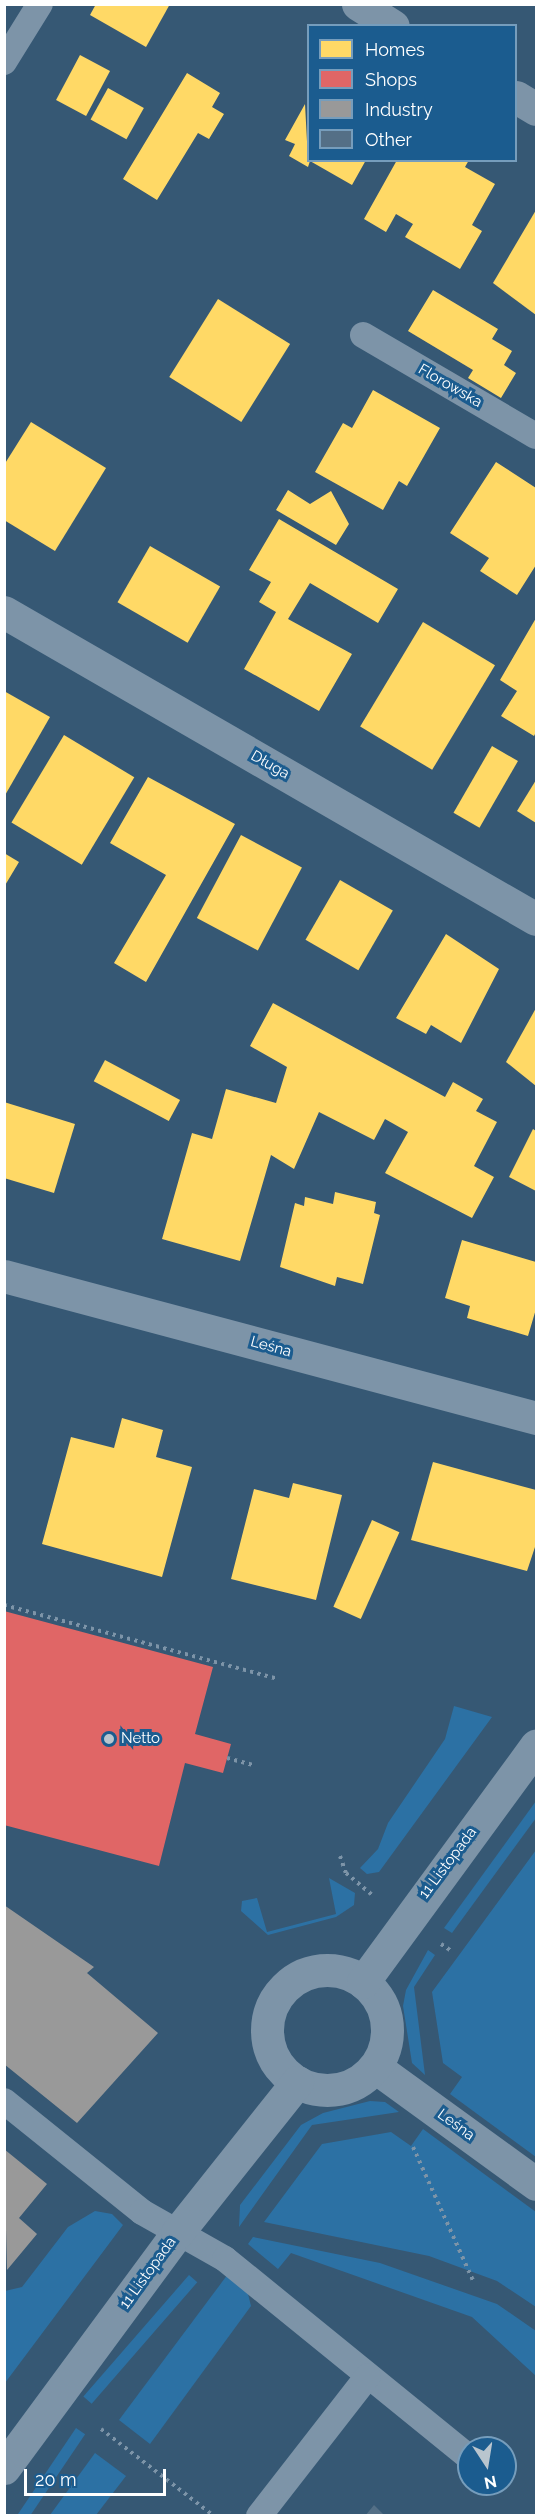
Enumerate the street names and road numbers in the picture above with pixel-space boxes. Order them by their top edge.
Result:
street label: Florowska [415,360,485,412]
street label: Długa [248,747,292,783]
street label: Leśna [249,1333,293,1361]
street label: 11 Listopada [415,1824,481,1902]
street label: Leśna [434,2106,478,2144]
street label: 11 Listopada [116,2233,180,2313]

